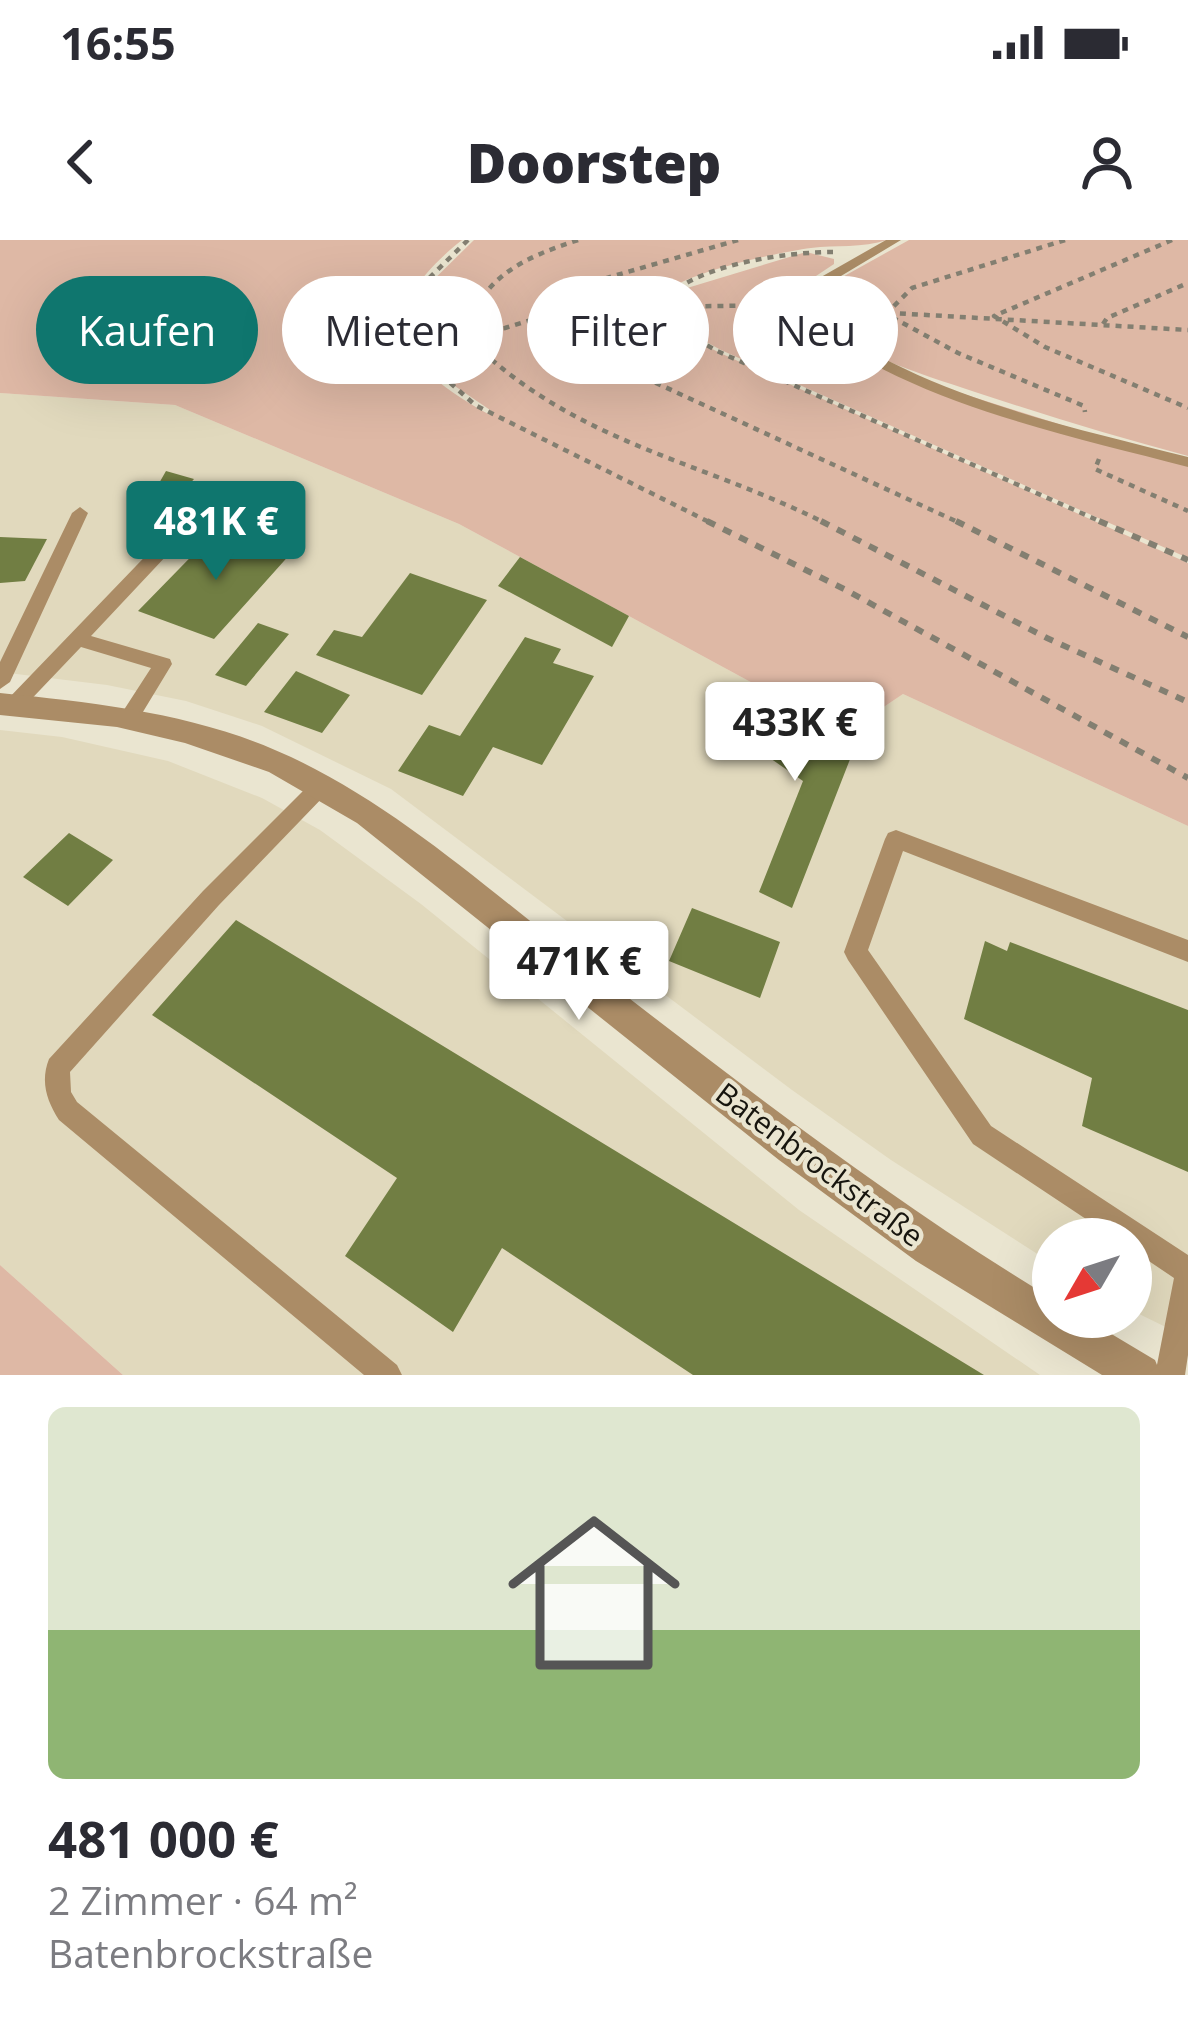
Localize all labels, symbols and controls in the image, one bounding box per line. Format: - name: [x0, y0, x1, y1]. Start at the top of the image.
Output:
- text: 16:55: [60, 12, 176, 73]
- text: Doorstep: [467, 125, 721, 199]
- icon: back: [48, 129, 114, 195]
- icon: person: [1074, 129, 1140, 195]
- chip: Kaufen: [36, 276, 258, 384]
- chip: Mieten: [282, 276, 503, 384]
- chip: Filter: [527, 276, 709, 384]
- chip: Neu: [733, 276, 898, 384]
- pin: 481K €: [118, 481, 314, 583]
- text: 481K €: [153, 493, 279, 546]
- pin: 433K €: [697, 682, 893, 784]
- text: 433K €: [732, 694, 858, 747]
- pin: 471K €: [481, 921, 677, 1023]
- text: 471K €: [516, 933, 642, 986]
- street label: Batenbrockstraße: [708, 1072, 932, 1256]
- north arrow: [1032, 1218, 1152, 1338]
- map controls: [1032, 1218, 1152, 1338]
- icon: home: [486, 1485, 702, 1701]
- text: 481 000 €: [48, 1803, 279, 1873]
- text: 2 Zimmer · 64 m²: [48, 1873, 358, 1926]
- text: Batenbrockstraße: [48, 1926, 373, 1979]

